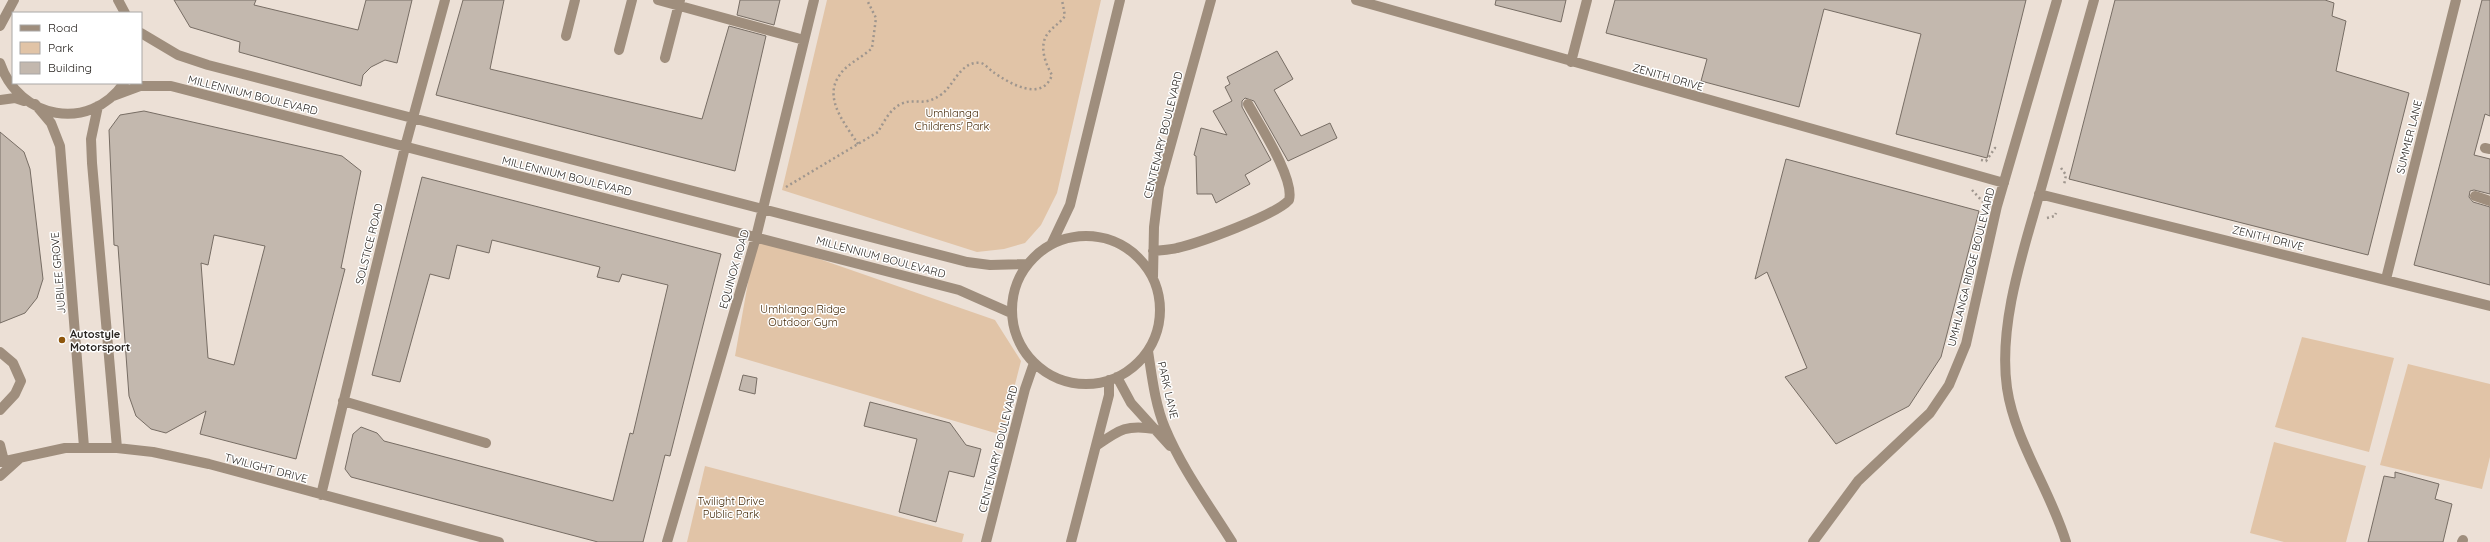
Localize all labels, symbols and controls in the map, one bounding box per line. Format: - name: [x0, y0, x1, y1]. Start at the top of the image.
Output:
- legend: [12, 12, 142, 84]
- text: Road: [48, 20, 78, 35]
- text: Park: [48, 40, 73, 55]
- text: Building: [48, 60, 92, 75]
- street label: ZENITH DRIVE: [1631, 60, 1705, 94]
- street label: CENTENARY BOULEVARD: [1140, 70, 1186, 200]
- street label: MILLENNIUM BOULEVARD: [187, 72, 319, 118]
- street label: SUMMER LANE: [2393, 98, 2425, 176]
- park label: Umhlanga Childrens' Park: [914, 106, 990, 133]
- street label: MILLENNIUM BOULEVARD: [501, 153, 633, 199]
- street label: UMHLANGA RIDGE BOULEVARD: [1944, 186, 1998, 348]
- street label: SOLSTICE ROAD: [352, 202, 386, 286]
- street label: ZENITH DRIVE: [2231, 222, 2305, 254]
- street label: EQUINOX ROAD: [716, 228, 752, 310]
- street label: JUBILEE GROVE: [47, 231, 69, 315]
- street label: MILLENNIUM BOULEVARD: [815, 233, 947, 281]
- park label: Umhlanga Ridge Outdoor Gym: [760, 302, 846, 329]
- place label: Autostyle Motorsport: [70, 327, 130, 354]
- marker: Autostyle Motorsport: [57, 335, 67, 345]
- street label: PARK LANE: [1155, 360, 1181, 420]
- street label: CENTENARY BOULEVARD: [975, 384, 1021, 514]
- street label: TWILIGHT DRIVE: [223, 450, 309, 486]
- park label: Twilight Drive Public Park: [697, 494, 765, 521]

